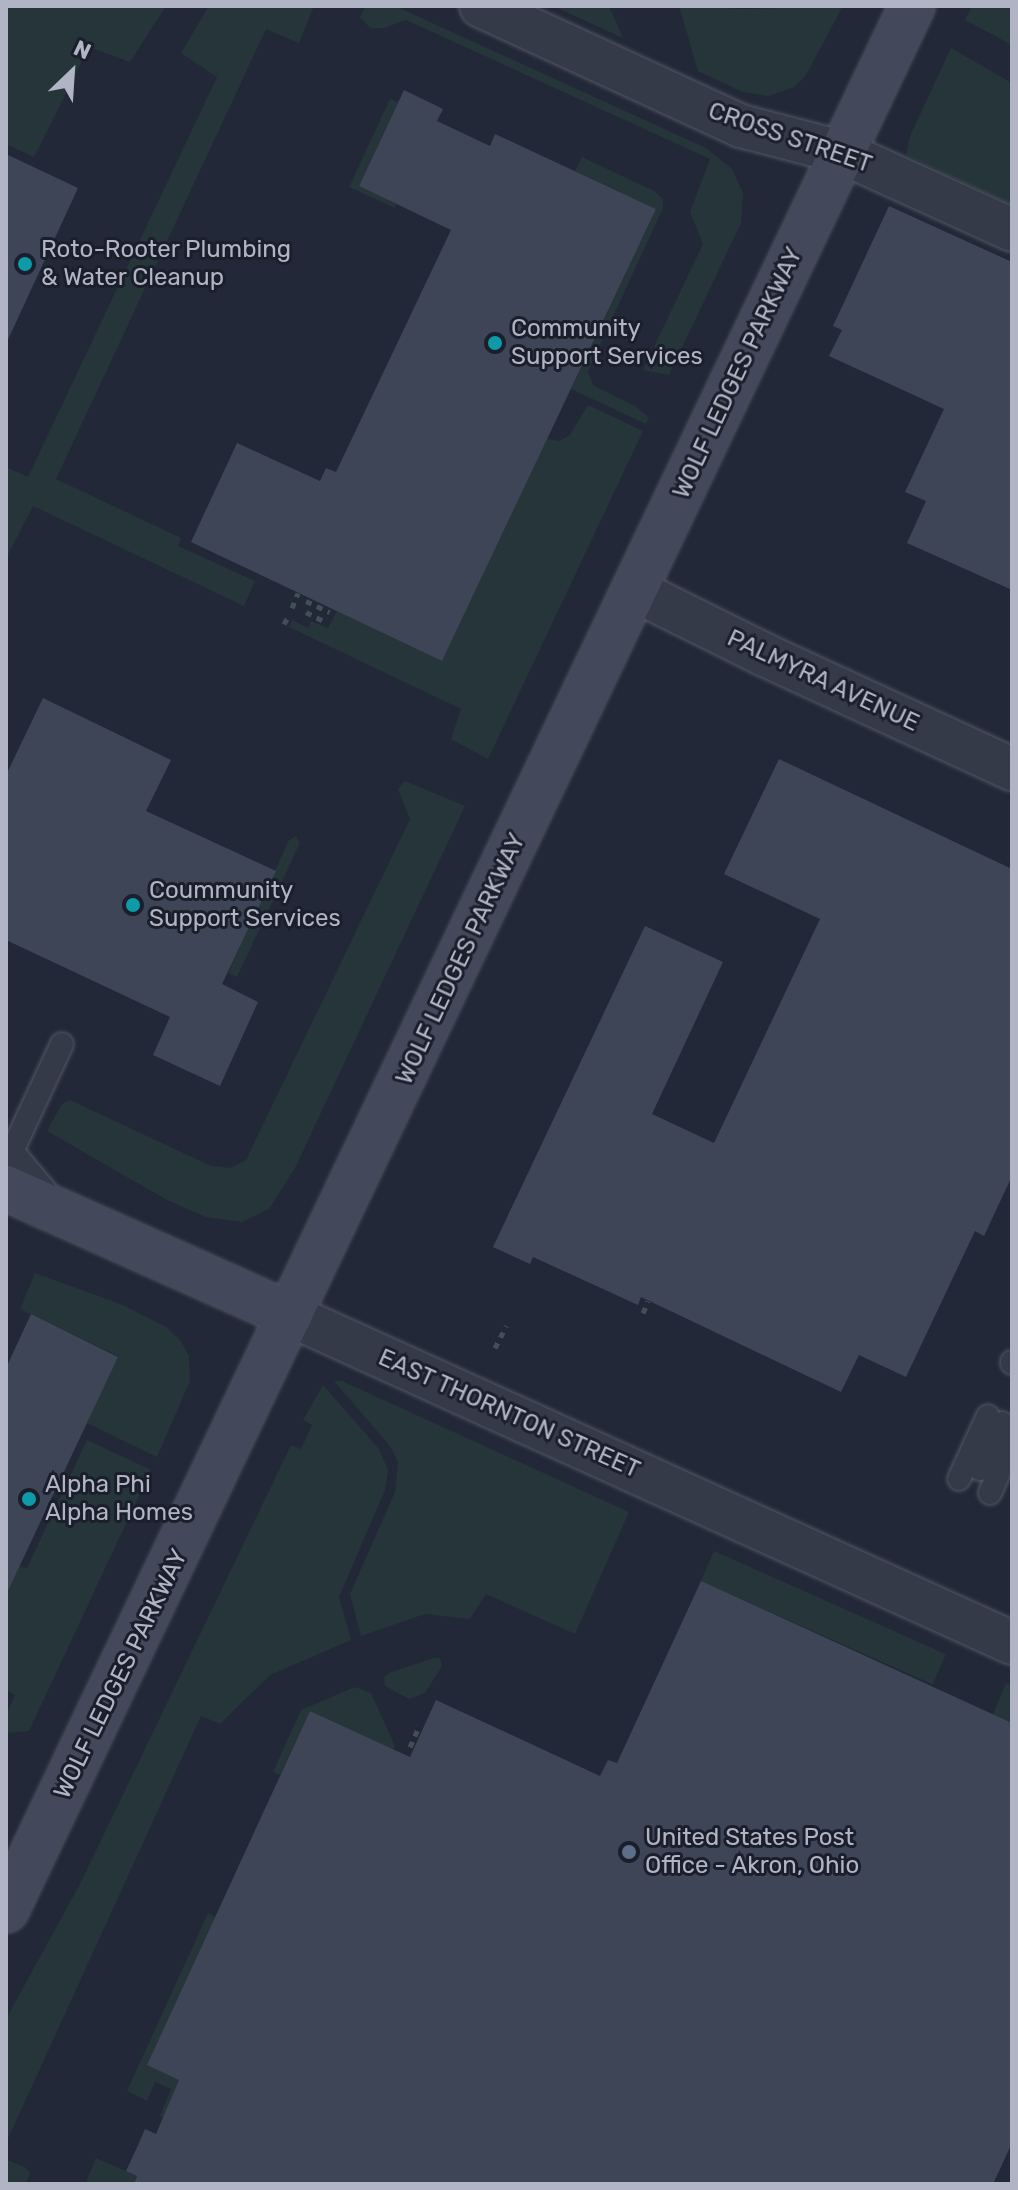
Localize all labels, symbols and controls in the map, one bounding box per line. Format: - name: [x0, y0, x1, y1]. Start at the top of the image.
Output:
- north arrow: [32, 32, 112, 112]
- text: N: [69, 34, 95, 65]
- street label: CROSS STREET: [704, 97, 876, 179]
- place label: Roto-Rooter Plumbing & Water Cleanup: [41, 236, 292, 292]
- street label: WOLF LEDGES PARKWAY: [667, 243, 809, 503]
- marker: Roto-Rooter Plumbing & Water Cleanup: [16, 255, 34, 273]
- place label: Community Support Services: [511, 315, 703, 371]
- marker: Community Support Services: [486, 334, 504, 352]
- street label: PALMYRA AVENUE: [722, 624, 924, 738]
- street label: WOLF LEDGES PARKWAY: [390, 829, 532, 1089]
- place label: Coummunity Support Services: [149, 877, 341, 933]
- marker: Coummunity Support Services: [124, 896, 142, 914]
- street label: EAST THORNTON STREET: [373, 1343, 645, 1485]
- place label: Alpha Phi Alpha Homes: [45, 1471, 193, 1527]
- marker: Alpha Phi Alpha Homes: [20, 1490, 38, 1508]
- street label: WOLF LEDGES PARKWAY: [48, 1545, 194, 1803]
- place label: United States Post Office - Akron, Ohio: [645, 1824, 860, 1880]
- marker: United States Post Office - Akron, Ohio: [620, 1843, 638, 1861]

